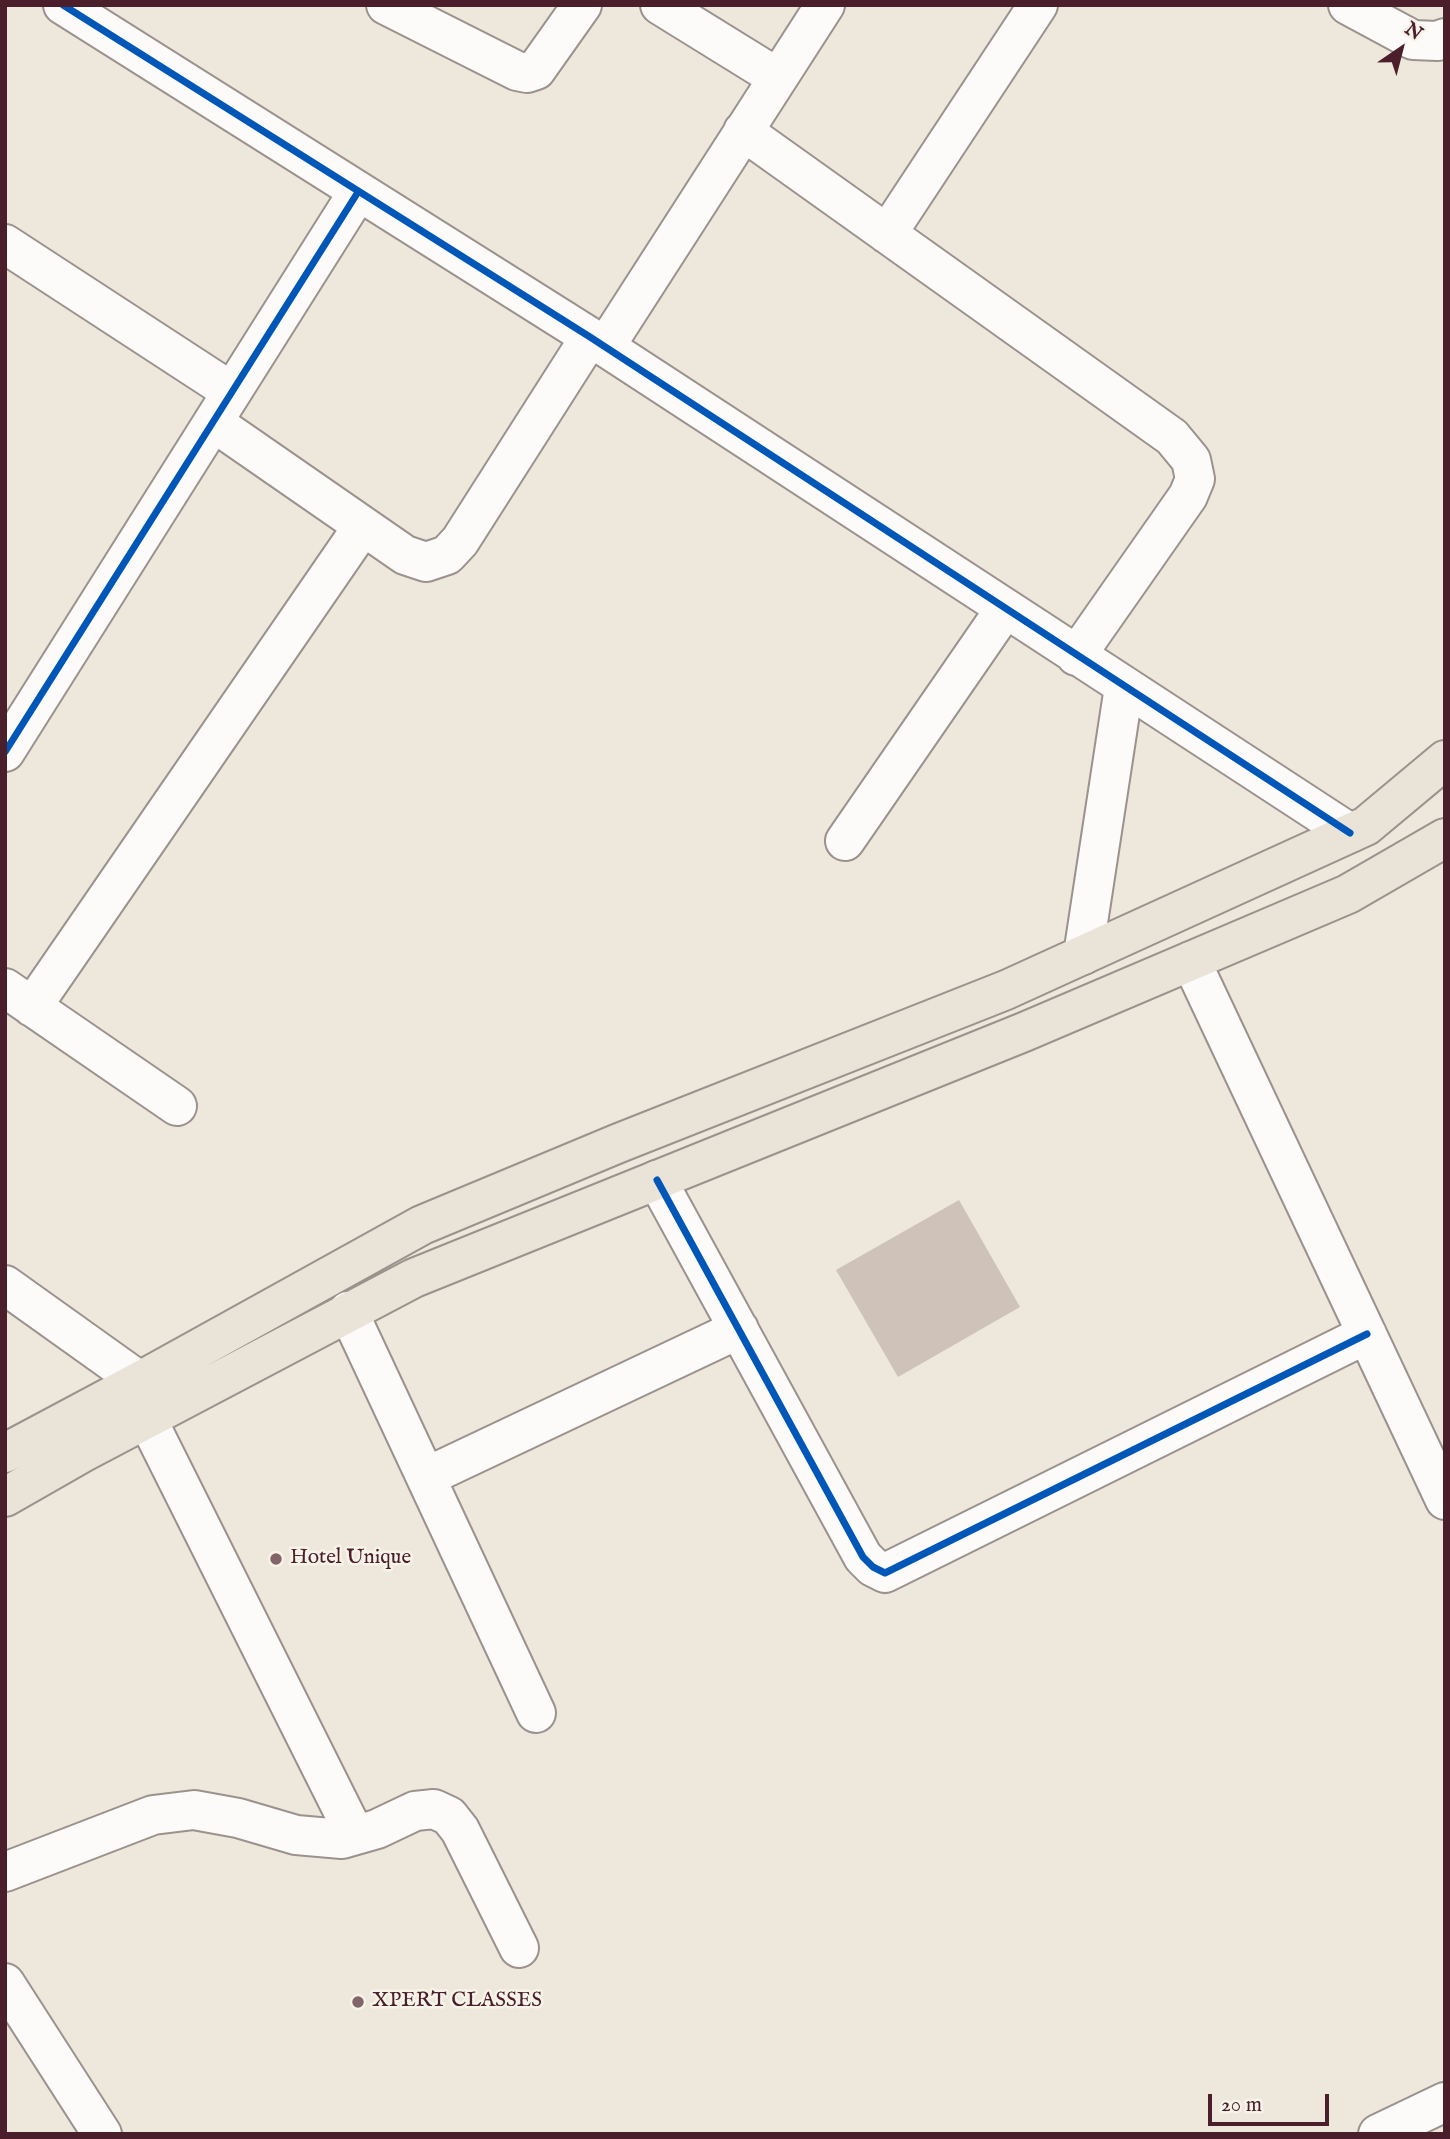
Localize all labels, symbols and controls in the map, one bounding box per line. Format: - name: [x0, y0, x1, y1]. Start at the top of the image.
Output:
- north arrow: [1366, 14, 1436, 84]
- text: N: [1399, 17, 1427, 46]
- place label: Hotel Unique: [290, 1546, 411, 1572]
- marker: Hotel Unique: [268, 1551, 284, 1567]
- place label: XPERT CLASSES: [372, 1989, 542, 2015]
- marker: XPERT CLASSES: [350, 1994, 366, 2010]
- scale bar: [1212, 2080, 1333, 2124]
- text: 20 m: [1221, 2092, 1262, 2119]

